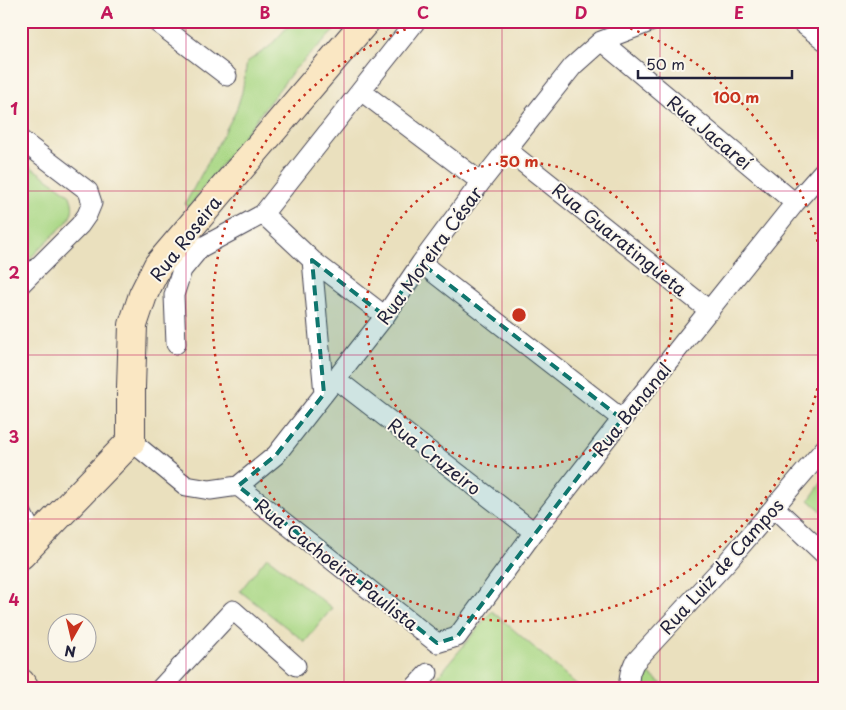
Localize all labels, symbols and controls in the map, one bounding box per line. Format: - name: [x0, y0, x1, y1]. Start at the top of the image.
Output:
- text: A: [101, 0, 114, 24]
- text: B: [260, 0, 271, 24]
- text: C: [417, 0, 429, 24]
- text: D: [575, 0, 587, 24]
- text: E: [734, 0, 744, 24]
- scale bar: [638, 48, 792, 80]
- text: 50 m: [646, 52, 685, 75]
- text: 100 m: [713, 85, 759, 108]
- street label: Rua Jacareí: [662, 88, 759, 176]
- text: 1: [10, 96, 18, 120]
- text: 50 m: [500, 149, 538, 172]
- street label: Rua Guaratingueta: [547, 176, 694, 302]
- street label: Rua Moreira César: [370, 180, 489, 330]
- street label: Rua Roseira: [143, 189, 228, 287]
- text: 2: [8, 260, 20, 284]
- centre of rings: [510, 306, 528, 324]
- street label: Rua Bananal: [585, 357, 677, 461]
- street label: Rua Cruzeiro: [383, 411, 487, 501]
- text: 3: [9, 424, 19, 448]
- street label: Rua Cachoeira Paulista: [250, 492, 425, 637]
- street label: Rua Luiz de Campos: [653, 492, 789, 640]
- text: 4: [9, 587, 20, 611]
- north arrow: [48, 612, 98, 662]
- text: N: [63, 640, 77, 663]

